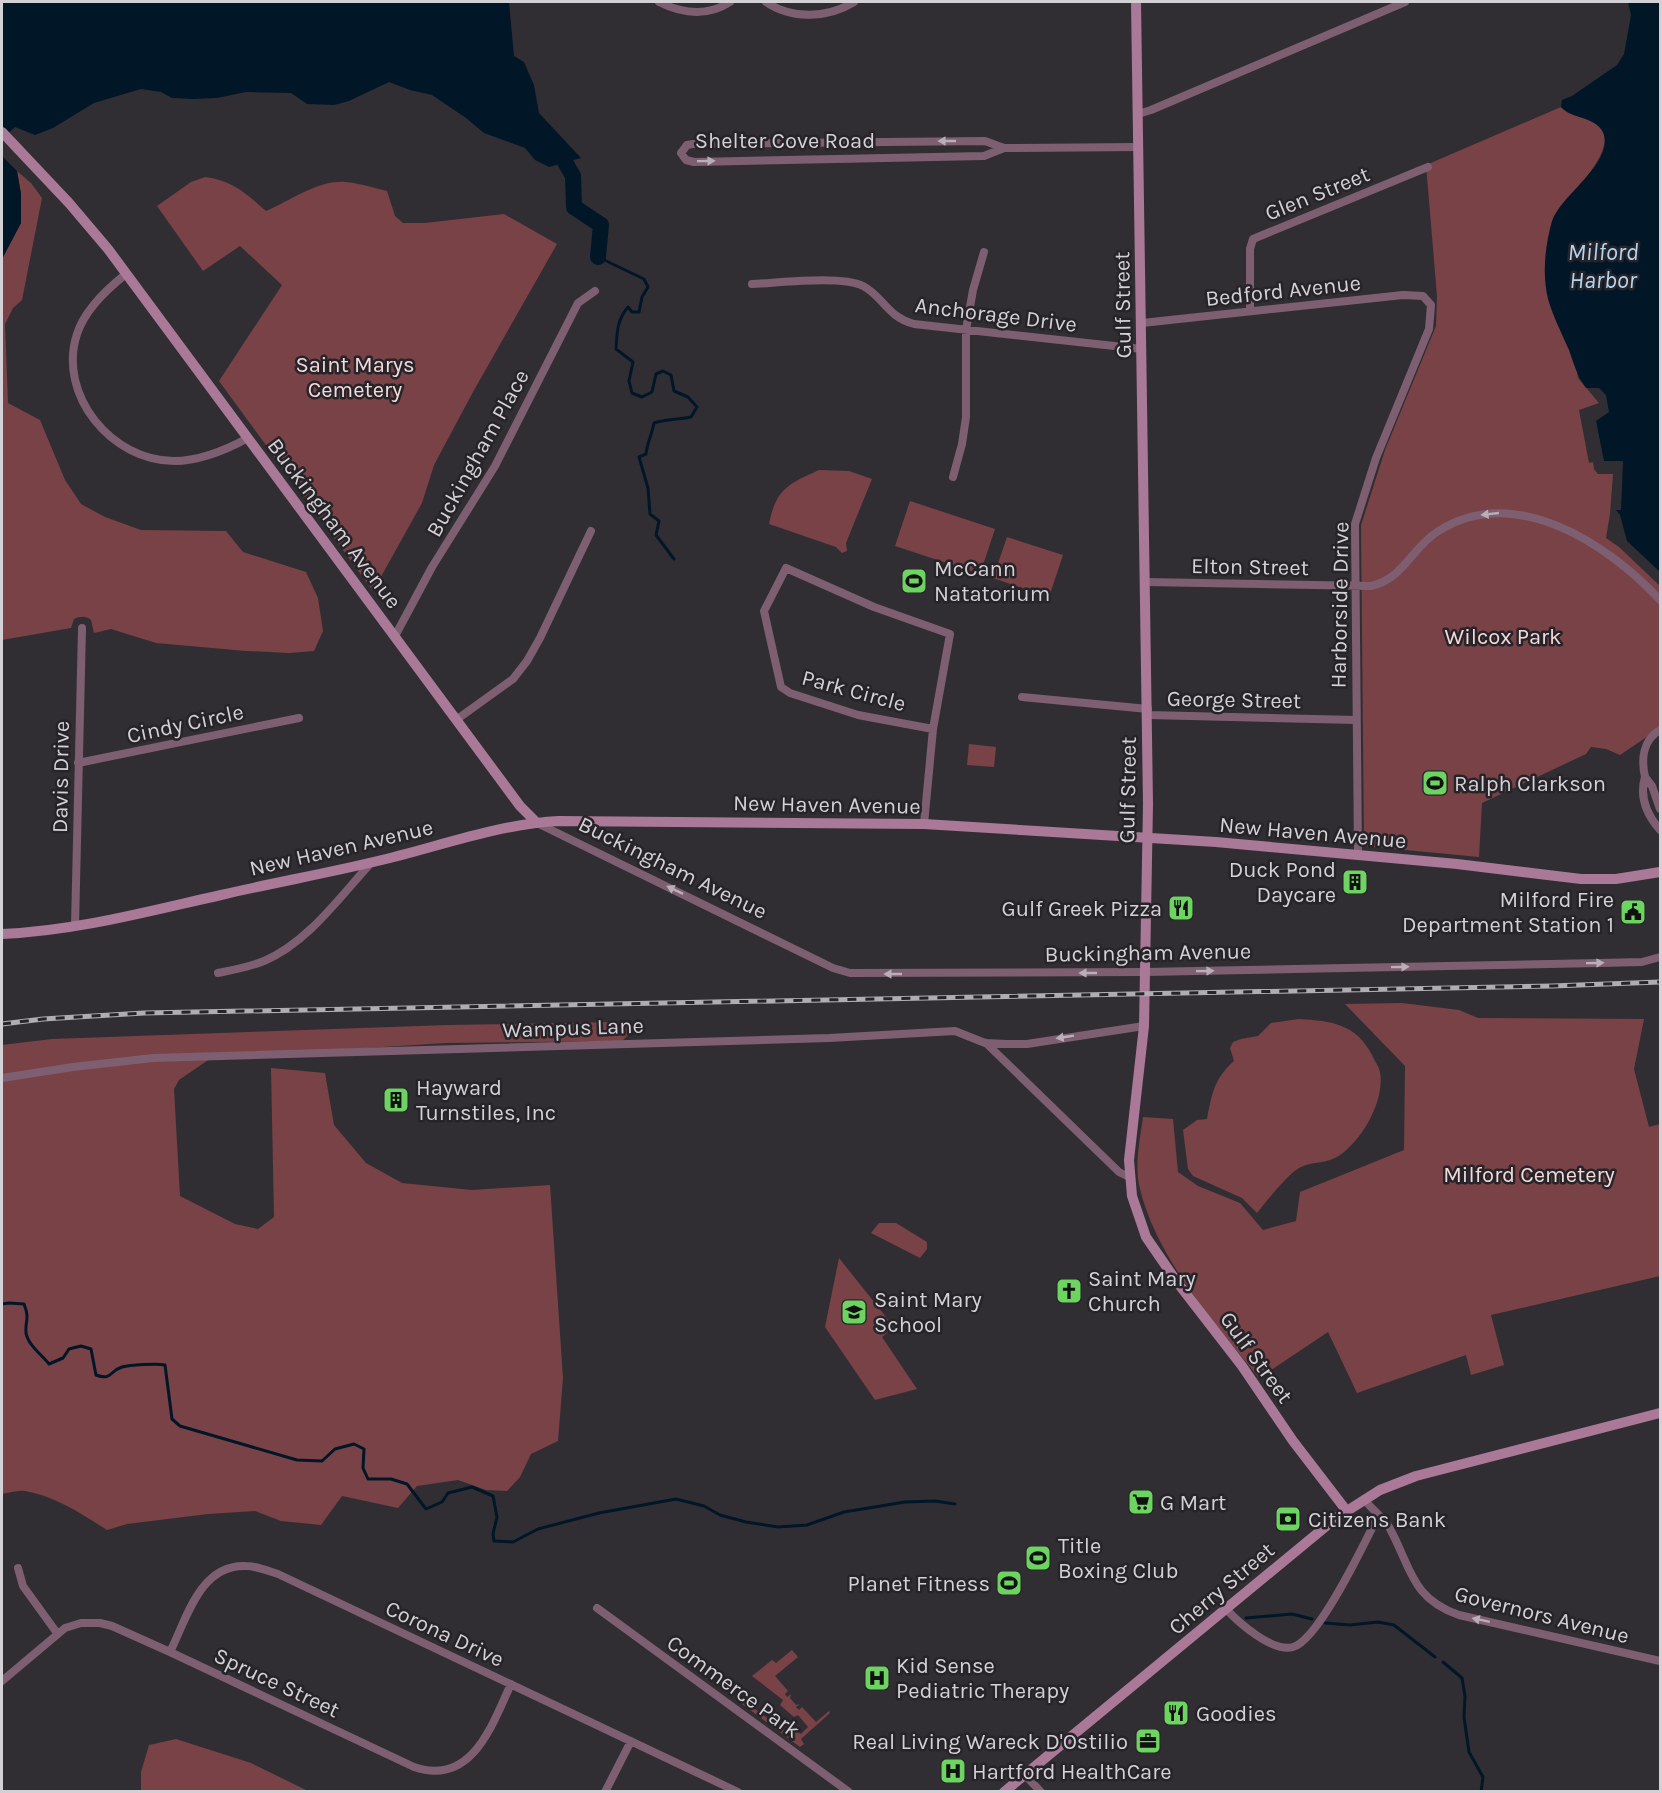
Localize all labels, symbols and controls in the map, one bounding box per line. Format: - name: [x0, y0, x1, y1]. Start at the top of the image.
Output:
- street label: Shelter Cove Road: [695, 128, 875, 154]
- one-way arrow: [937, 136, 956, 146]
- one-way arrow: [697, 157, 716, 166]
- street label: Glen Street: [1261, 161, 1373, 227]
- water label: Milford Harbor: [1567, 238, 1639, 294]
- street label: Gulf Street: [1109, 251, 1137, 359]
- street label: Bedford Avenue: [1204, 270, 1362, 312]
- street label: Anchorage Drive: [913, 292, 1078, 338]
- park label: Saint Marys Cemetery: [295, 352, 415, 403]
- street label: Buckingham Place: [421, 365, 535, 542]
- street label: Buckingham Avenue: [262, 433, 407, 614]
- one-way arrow: [1480, 509, 1499, 519]
- street label: Harborside Drive: [1326, 521, 1354, 689]
- street label: Elton Street: [1191, 553, 1309, 581]
- place label: McCann Natatorium: [934, 556, 1050, 607]
- sports icon: McCann Natatorium: [899, 566, 929, 596]
- park label: Wilcox Park: [1445, 624, 1561, 650]
- street label: Park Circle: [799, 665, 909, 717]
- street label: George Street: [1167, 686, 1301, 714]
- street label: Cindy Circle: [124, 699, 246, 749]
- street label: Davis Drive: [47, 721, 75, 833]
- street label: Gulf Street: [1114, 736, 1142, 844]
- sports icon: Ralph Clarkson: [1420, 768, 1450, 798]
- place label: Ralph Clarkson: [1454, 771, 1606, 797]
- street label: New Haven Avenue: [733, 790, 921, 820]
- street label: Buckingham Avenue: [574, 811, 771, 925]
- street label: New Haven Avenue: [1218, 812, 1407, 854]
- street label: New Haven Avenue: [247, 814, 436, 882]
- place label: Duck Pond Daycare: [1229, 857, 1336, 908]
- building icon: Duck Pond Daycare: [1340, 867, 1370, 897]
- one-way arrow: [666, 885, 683, 895]
- place label: Milford Fire Department Station 1: [1402, 887, 1614, 938]
- restaurant icon: Gulf Greek Pizza: [1166, 893, 1196, 923]
- place label: Gulf Greek Pizza: [1002, 896, 1162, 922]
- public building icon: Milford Fire Department Station 1: [1618, 897, 1648, 927]
- street label: Buckingham Avenue: [1045, 938, 1252, 968]
- one-way arrow: [1585, 959, 1604, 968]
- one-way arrow: [1390, 963, 1409, 972]
- one-way arrow: [1195, 966, 1214, 976]
- one-way arrow: [1078, 968, 1097, 978]
- one-way arrow: [883, 969, 902, 979]
- street label: Wampus Lane: [502, 1013, 644, 1043]
- one-way arrow: [1056, 1033, 1075, 1042]
- place label: Hayward Turnstiles, Inc: [416, 1075, 556, 1126]
- building icon: Hayward Turnstiles, Inc: [381, 1085, 411, 1115]
- park label: Milford Cemetery: [1443, 1162, 1615, 1188]
- place label: Saint Mary Church: [1088, 1266, 1196, 1317]
- church icon: Saint Mary Church: [1054, 1276, 1084, 1306]
- place label: Saint Mary School: [874, 1287, 982, 1338]
- school or university icon: Saint Mary School: [839, 1297, 869, 1327]
- street label: Gulf Street: [1214, 1307, 1298, 1408]
- supermarket icon: G Mart: [1126, 1487, 1156, 1517]
- place label: G Mart: [1160, 1490, 1226, 1516]
- bank icon: Citizens Bank: [1273, 1504, 1303, 1534]
- place label: Citizens Bank: [1308, 1507, 1446, 1533]
- place label: Title Boxing Club: [1058, 1533, 1178, 1584]
- street label: Cherry Street: [1164, 1537, 1280, 1640]
- sports icon: Title Boxing Club: [1023, 1543, 1053, 1573]
- sports icon: Planet Fitness: [994, 1568, 1024, 1598]
- place label: Planet Fitness: [847, 1571, 990, 1597]
- street label: Governors Avenue: [1452, 1581, 1632, 1649]
- street label: Corona Drive: [381, 1595, 508, 1673]
- one-way arrow: [1471, 1614, 1490, 1624]
- street label: Commerce Park: [662, 1630, 805, 1744]
- street label: Spruce Street: [210, 1642, 344, 1723]
- place label: Kid Sense Pediatric Therapy: [896, 1653, 1069, 1704]
- hospital icon: Kid Sense Pediatric Therapy: [862, 1663, 892, 1693]
- restaurant icon: Goodies: [1161, 1698, 1191, 1728]
- place label: Goodies: [1196, 1701, 1277, 1727]
- office icon: Real Living Wareck D'Ostilio: [1133, 1726, 1163, 1756]
- place label: Real Living Wareck D'Ostilio: [852, 1729, 1128, 1755]
- hospital icon: Hartford HealthCare: [938, 1756, 968, 1786]
- place label: Hartford HealthCare: [972, 1759, 1171, 1785]

